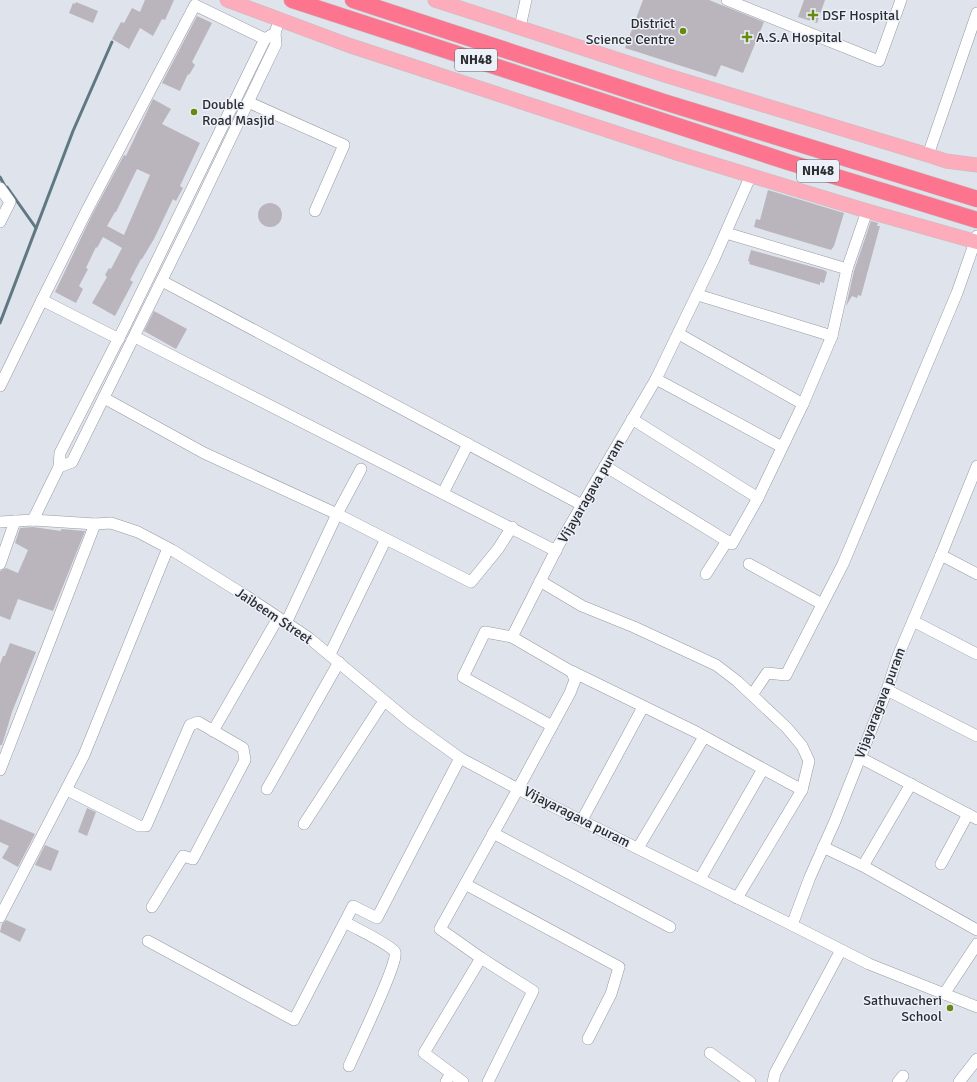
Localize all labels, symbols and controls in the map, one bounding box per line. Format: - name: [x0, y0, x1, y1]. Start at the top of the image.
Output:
- place label: DSF Hospital: [822, 7, 899, 24]
- marker: DSF Hospital: [807, 9, 819, 21]
- place label: District Science Centre: [586, 15, 675, 48]
- marker: District Science Centre: [678, 26, 688, 36]
- place label: A.S.A Hospital: [756, 29, 842, 46]
- marker: A.S.A Hospital: [741, 31, 753, 43]
- road number: NH48: [455, 49, 497, 71]
- place label: Double Road Masjid: [202, 96, 275, 129]
- marker: Double Road Masjid: [189, 107, 199, 117]
- road number: NH48: [797, 160, 839, 182]
- street label: Vijayaragava puram: [554, 436, 628, 546]
- street label: Jaibeem Street: [232, 584, 316, 648]
- street label: Vijayaragava puram: [851, 645, 909, 761]
- street label: Vijayaragava puram: [521, 783, 633, 851]
- place label: Sathuvacheri School: [863, 992, 942, 1025]
- marker: Sathuvacheri School: [945, 1003, 955, 1013]

